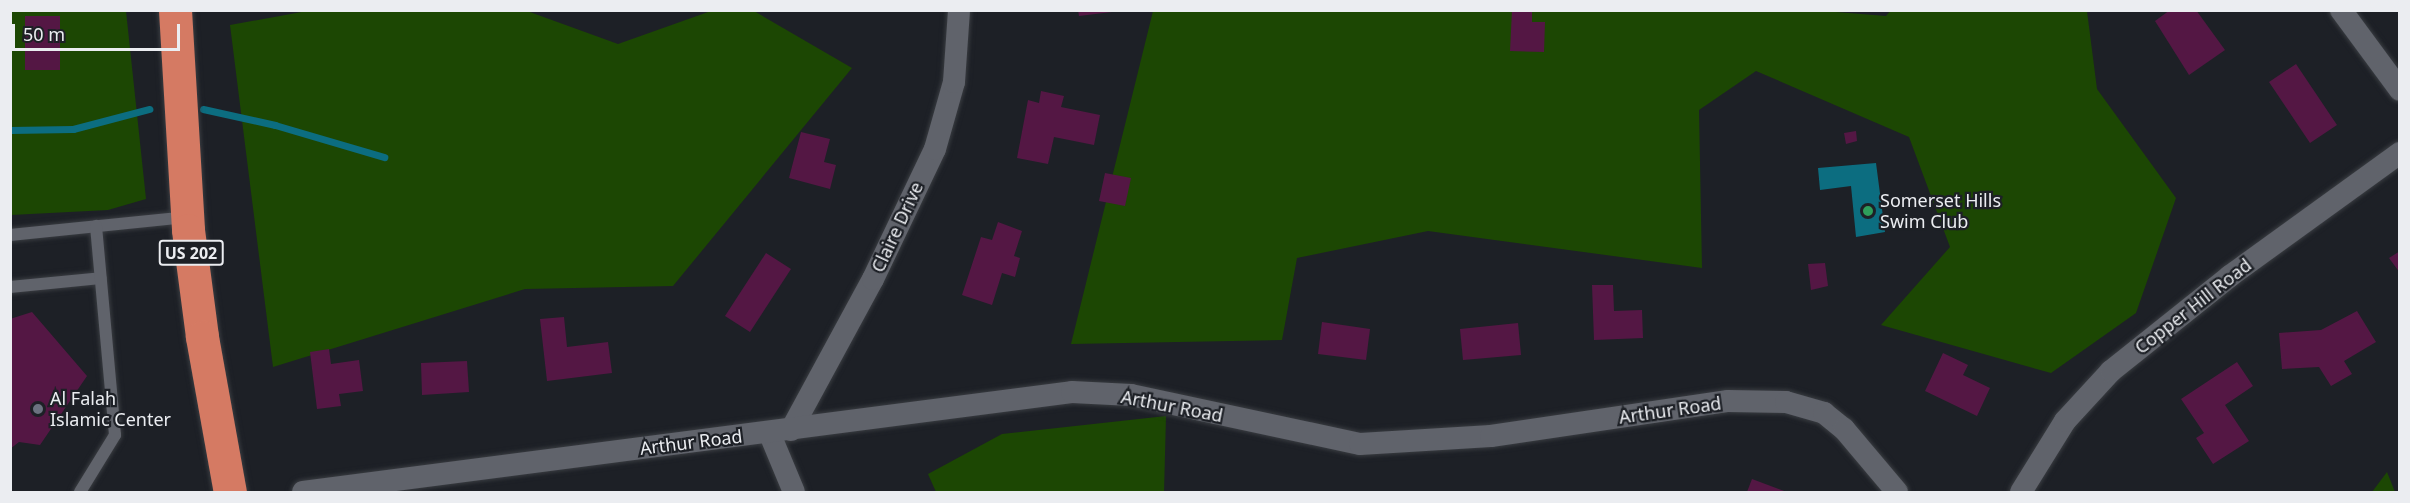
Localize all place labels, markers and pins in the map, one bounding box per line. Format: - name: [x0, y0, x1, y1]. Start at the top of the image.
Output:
- place label: Somerset Hills Swim Club: [1880, 190, 2001, 232]
- marker: Somerset Hills Swim Club: [1861, 204, 1875, 218]
- place label: Al Falah Islamic Center: [50, 388, 171, 430]
- marker: Al Falah Islamic Center: [31, 402, 45, 416]

